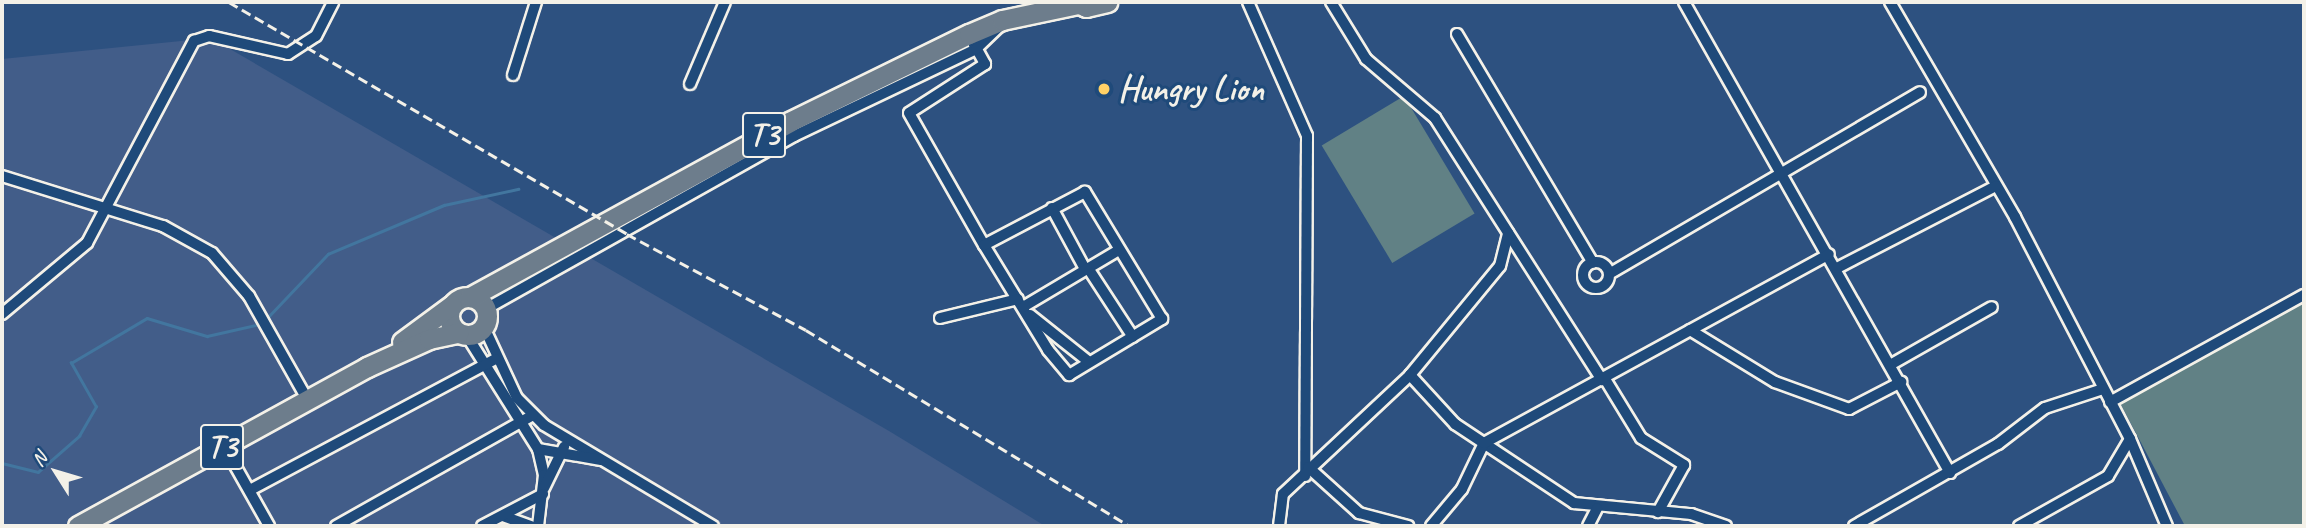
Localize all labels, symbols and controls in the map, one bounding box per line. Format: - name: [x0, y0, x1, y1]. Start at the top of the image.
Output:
- place label: Hungry Lion: [1118, 68, 1264, 110]
- marker: Hungry Lion: [1096, 81, 1112, 97]
- road number: T3: [741, 105, 787, 164]
- road number: T3: [199, 418, 245, 476]
- north arrow: [21, 437, 91, 507]
- text: N: [26, 447, 52, 471]

